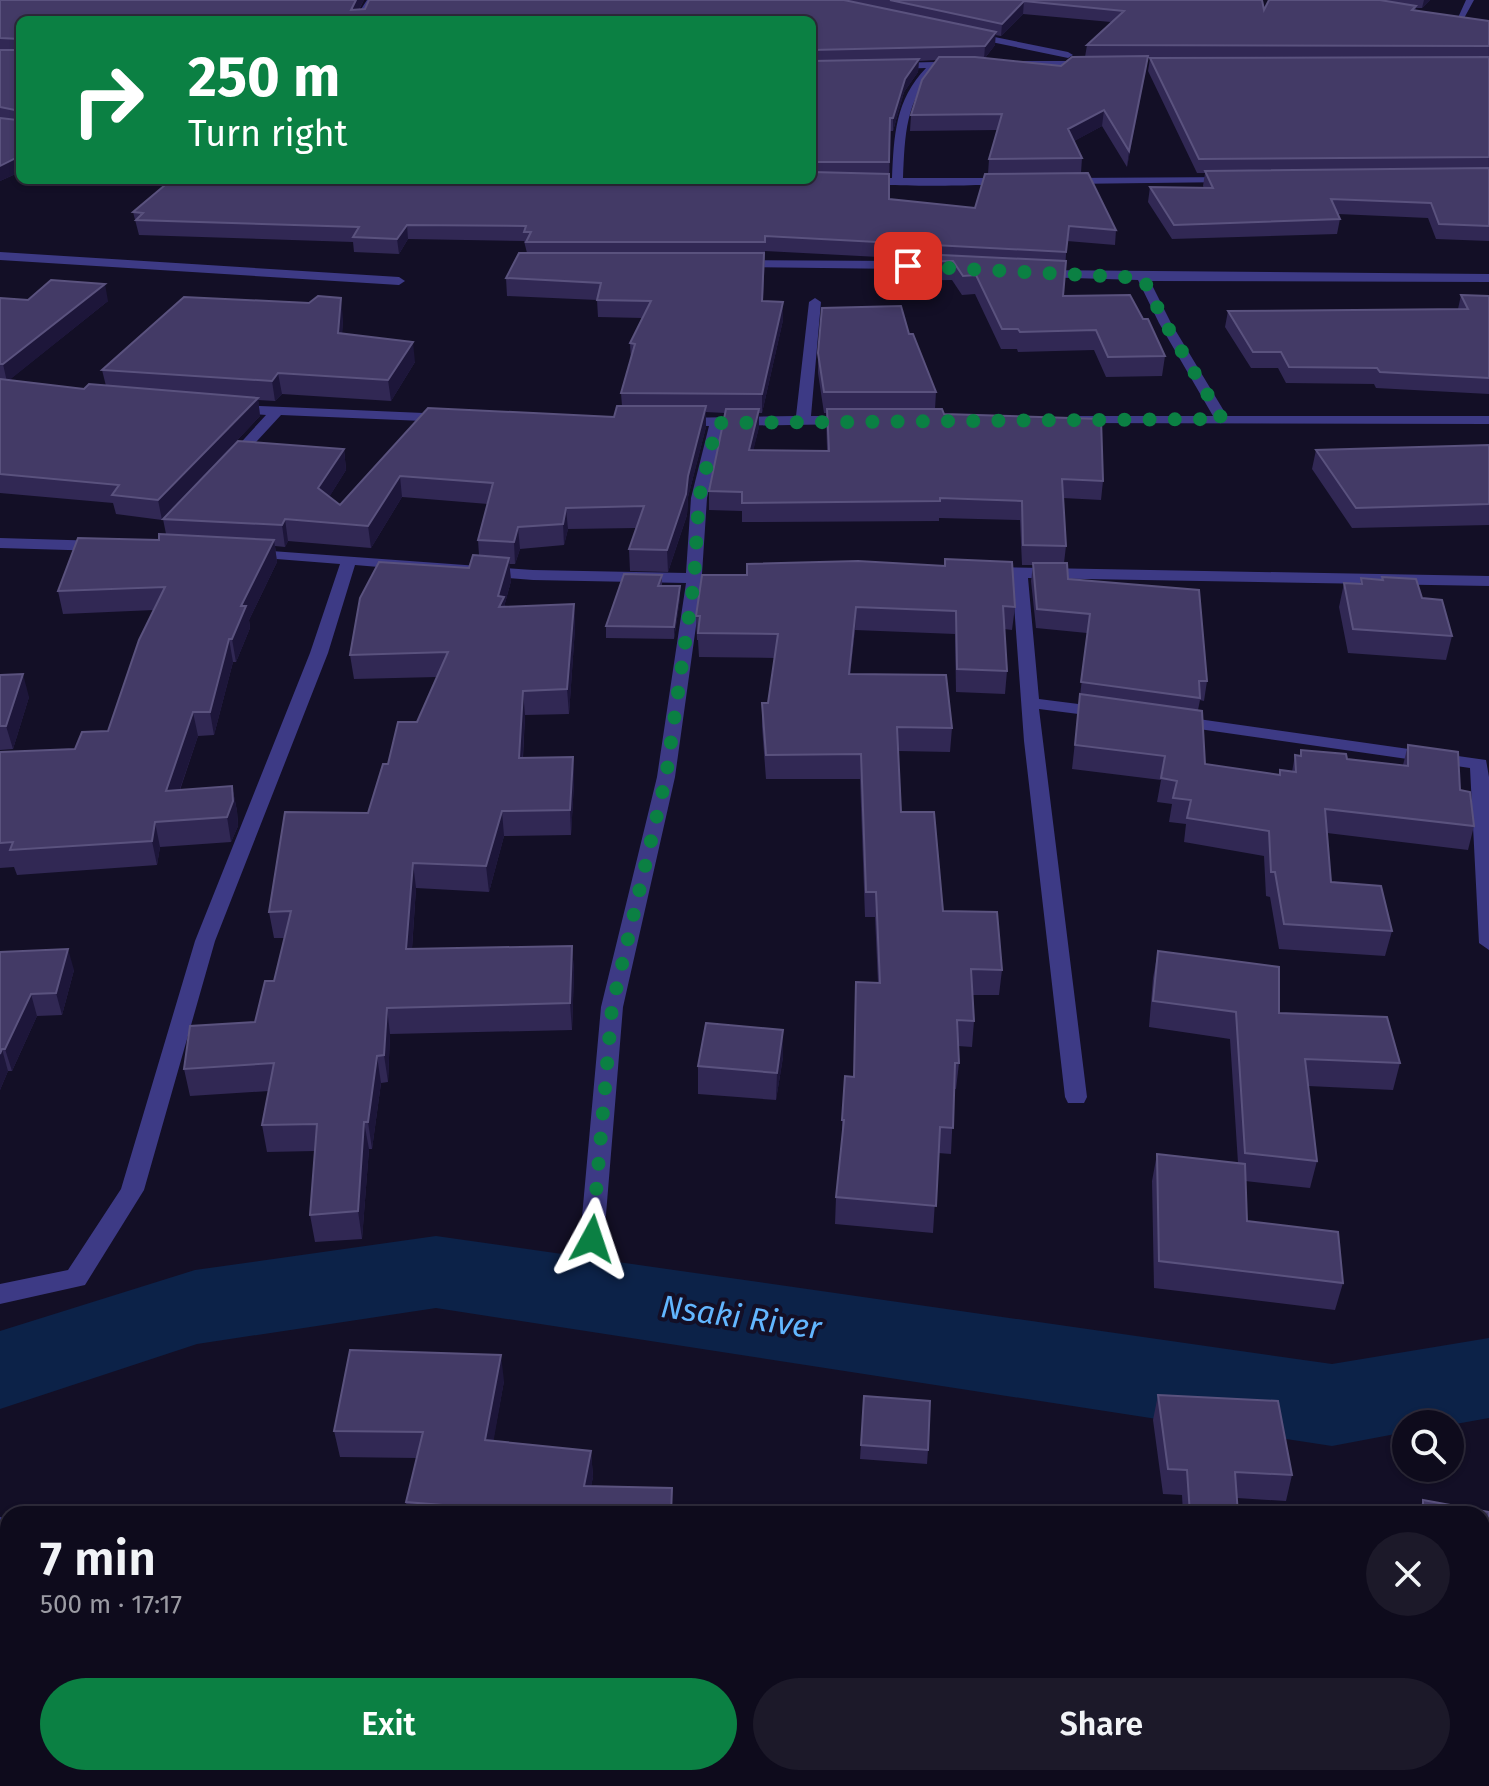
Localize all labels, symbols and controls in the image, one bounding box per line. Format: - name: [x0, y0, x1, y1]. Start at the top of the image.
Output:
- text: 250 m: [188, 44, 340, 111]
- icon: right: [56, 48, 160, 152]
- text: Turn right: [188, 112, 348, 156]
- pin: [874, 232, 942, 300]
- icon: arrive: [886, 244, 930, 288]
- position arrow: [550, 1197, 634, 1281]
- water label: Nsaki River: [658, 1287, 825, 1347]
- map controls: [1392, 1410, 1464, 1482]
- button: search: [1392, 1410, 1464, 1482]
- text: 7 min: [40, 1530, 156, 1588]
- button: close: [1366, 1532, 1450, 1616]
- text: 500 m · 17:17: [40, 1589, 182, 1620]
- button: Exit: [40, 1678, 737, 1770]
- button: Share: [753, 1678, 1450, 1770]

